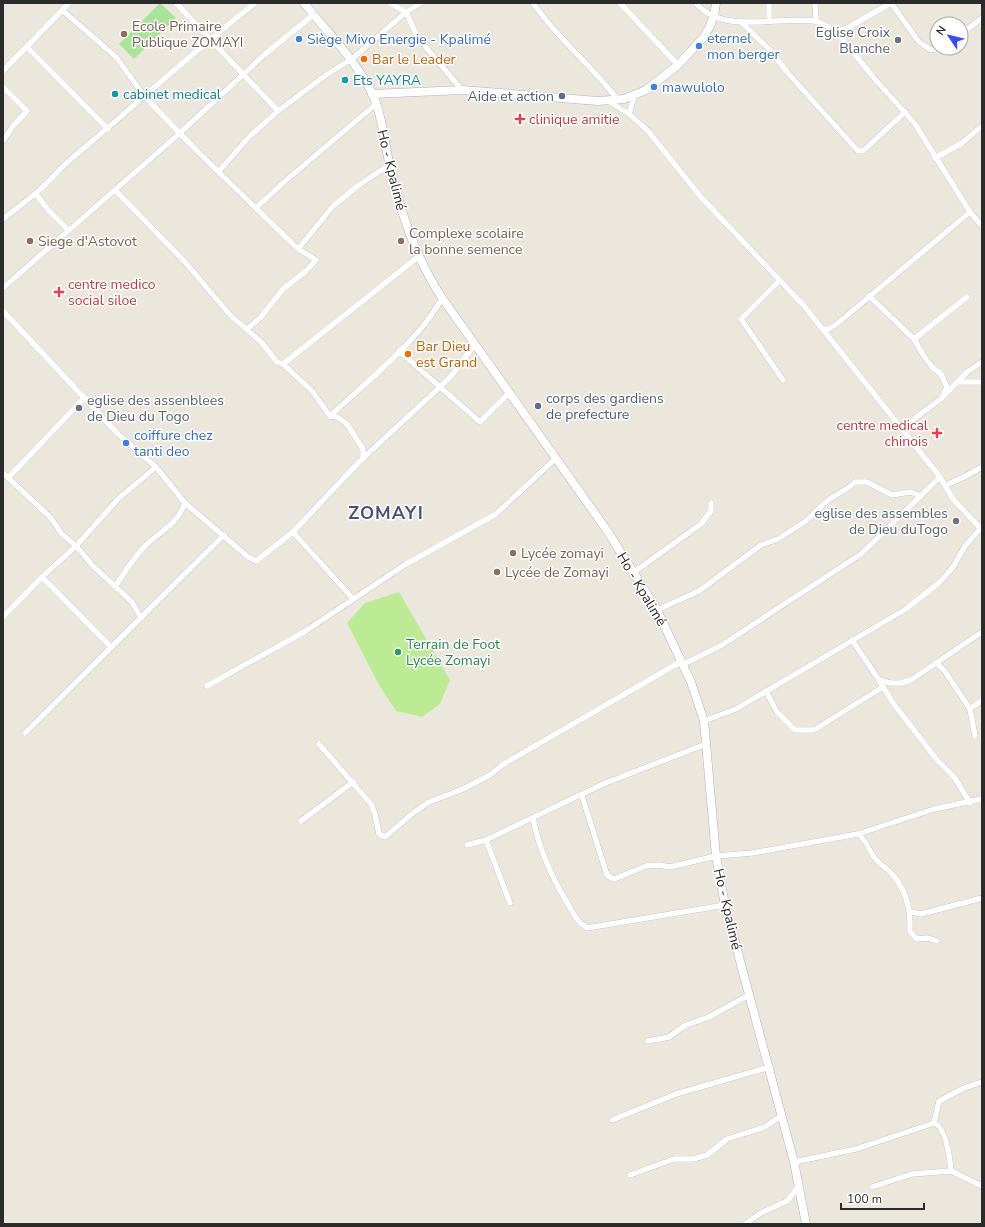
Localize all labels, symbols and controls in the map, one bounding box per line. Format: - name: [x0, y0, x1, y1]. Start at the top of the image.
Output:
- north arrow: [929, 16, 969, 56]
- place label: Ecole Primaire Publique ZOMAYI: [132, 17, 243, 52]
- place label: Eglise Croix Blanche: [816, 23, 891, 58]
- text: N: [933, 23, 950, 38]
- marker: Ecole Primaire Publique ZOMAYI: [119, 29, 129, 39]
- place label: eternel mon berger: [707, 29, 780, 64]
- place label: Siège Mivo Energie - Kpalimé: [307, 30, 491, 49]
- marker: Siège Mivo Energie - Kpalimé: [294, 34, 304, 44]
- marker: Eglise Croix Blanche: [893, 35, 903, 45]
- marker: eternel mon berger: [694, 41, 704, 51]
- place label: Bar le Leader: [372, 50, 456, 69]
- marker: Bar le Leader: [359, 54, 369, 64]
- place label: Ets YAYRA: [353, 71, 421, 90]
- marker: Ets YAYRA: [340, 75, 350, 85]
- place label: mawulolo: [662, 78, 725, 97]
- marker: mawulolo: [649, 82, 659, 92]
- place label: cabinet medical: [123, 85, 222, 104]
- place label: Aide et action: [468, 87, 554, 106]
- marker: cabinet medical: [110, 89, 120, 99]
- marker: Aide et action: [557, 91, 567, 101]
- place label: clinique amitie: [529, 110, 619, 129]
- marker: clinique amitie: [514, 113, 526, 125]
- street label: Ho - Kpalimé: [372, 128, 411, 213]
- place label: Complexe scolaire la bonne semence: [409, 224, 524, 259]
- place label: Siege d'Astovot: [38, 232, 137, 251]
- marker: Siege d'Astovot: [25, 236, 35, 246]
- marker: Complexe scolaire la bonne semence: [396, 236, 406, 246]
- place label: centre medico social siloe: [68, 275, 156, 310]
- marker: centre medico social siloe: [53, 286, 65, 298]
- place label: Bar Dieu est Grand: [416, 337, 477, 372]
- marker: Bar Dieu est Grand: [403, 349, 413, 359]
- place label: corps des gardiens de prefecture: [546, 389, 664, 424]
- place label: eglise des assenblees de Dieu du Togo: [87, 391, 224, 426]
- marker: corps des gardiens de prefecture: [533, 401, 543, 411]
- marker: eglise des assenblees de Dieu du Togo: [74, 403, 84, 413]
- place label: centre medical chinois: [837, 416, 929, 451]
- place label: coiffure chez tanti deo: [134, 426, 213, 461]
- marker: centre medical chinois: [931, 427, 943, 439]
- marker: coiffure chez tanti deo: [121, 438, 131, 448]
- district label: ZOMAYI: [348, 501, 424, 525]
- place label: eglise des assembles de Dieu duTogo: [814, 504, 948, 539]
- marker: eglise des assembles de Dieu duTogo: [951, 516, 961, 526]
- place label: Lycée zomayi: [521, 544, 604, 563]
- marker: Lycée zomayi: [508, 548, 518, 558]
- street label: Ho - Kpalimé: [612, 549, 671, 630]
- place label: Lycée de Zomayi: [505, 563, 609, 582]
- marker: Lycée de Zomayi: [492, 567, 502, 577]
- place label: Terrain de Foot Lycée Zomayi: [406, 635, 500, 670]
- marker: Terrain de Foot Lycée Zomayi: [393, 647, 403, 657]
- street label: Ho - Kpalimé: [709, 867, 746, 952]
- scale bar: [841, 1185, 924, 1211]
- text: 100 m: [847, 1191, 882, 1207]

